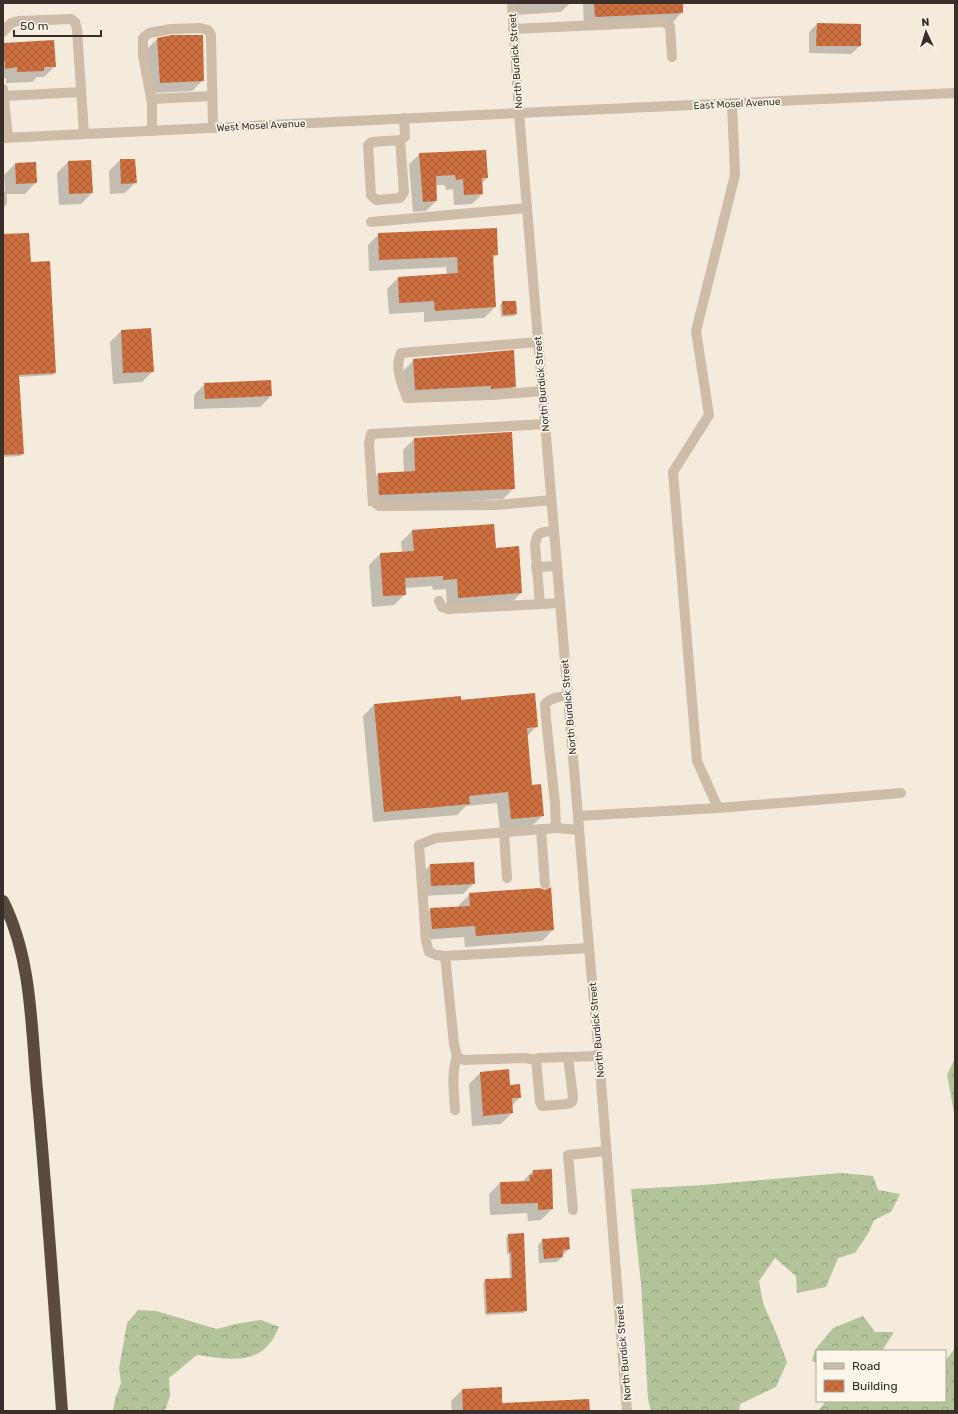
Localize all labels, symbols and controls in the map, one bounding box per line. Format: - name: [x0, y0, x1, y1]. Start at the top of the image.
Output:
- scale bar: [14, 12, 101, 38]
- north arrow: [906, 12, 946, 52]
- street label: North Burdick Street: [507, 13, 525, 109]
- text: N: [921, 16, 930, 29]
- text: 50 m: [20, 19, 48, 33]
- street label: East Mosel Avenue: [693, 96, 781, 112]
- street label: West Mosel Avenue: [216, 118, 306, 134]
- street label: North Burdick Street: [532, 336, 552, 432]
- street label: North Burdick Street: [559, 659, 579, 755]
- street label: North Burdick Street: [587, 982, 607, 1078]
- street label: North Burdick Street: [614, 1305, 634, 1401]
- legend: [816, 1350, 946, 1402]
- text: Road: [852, 1359, 880, 1373]
- text: Building: [852, 1379, 898, 1393]

